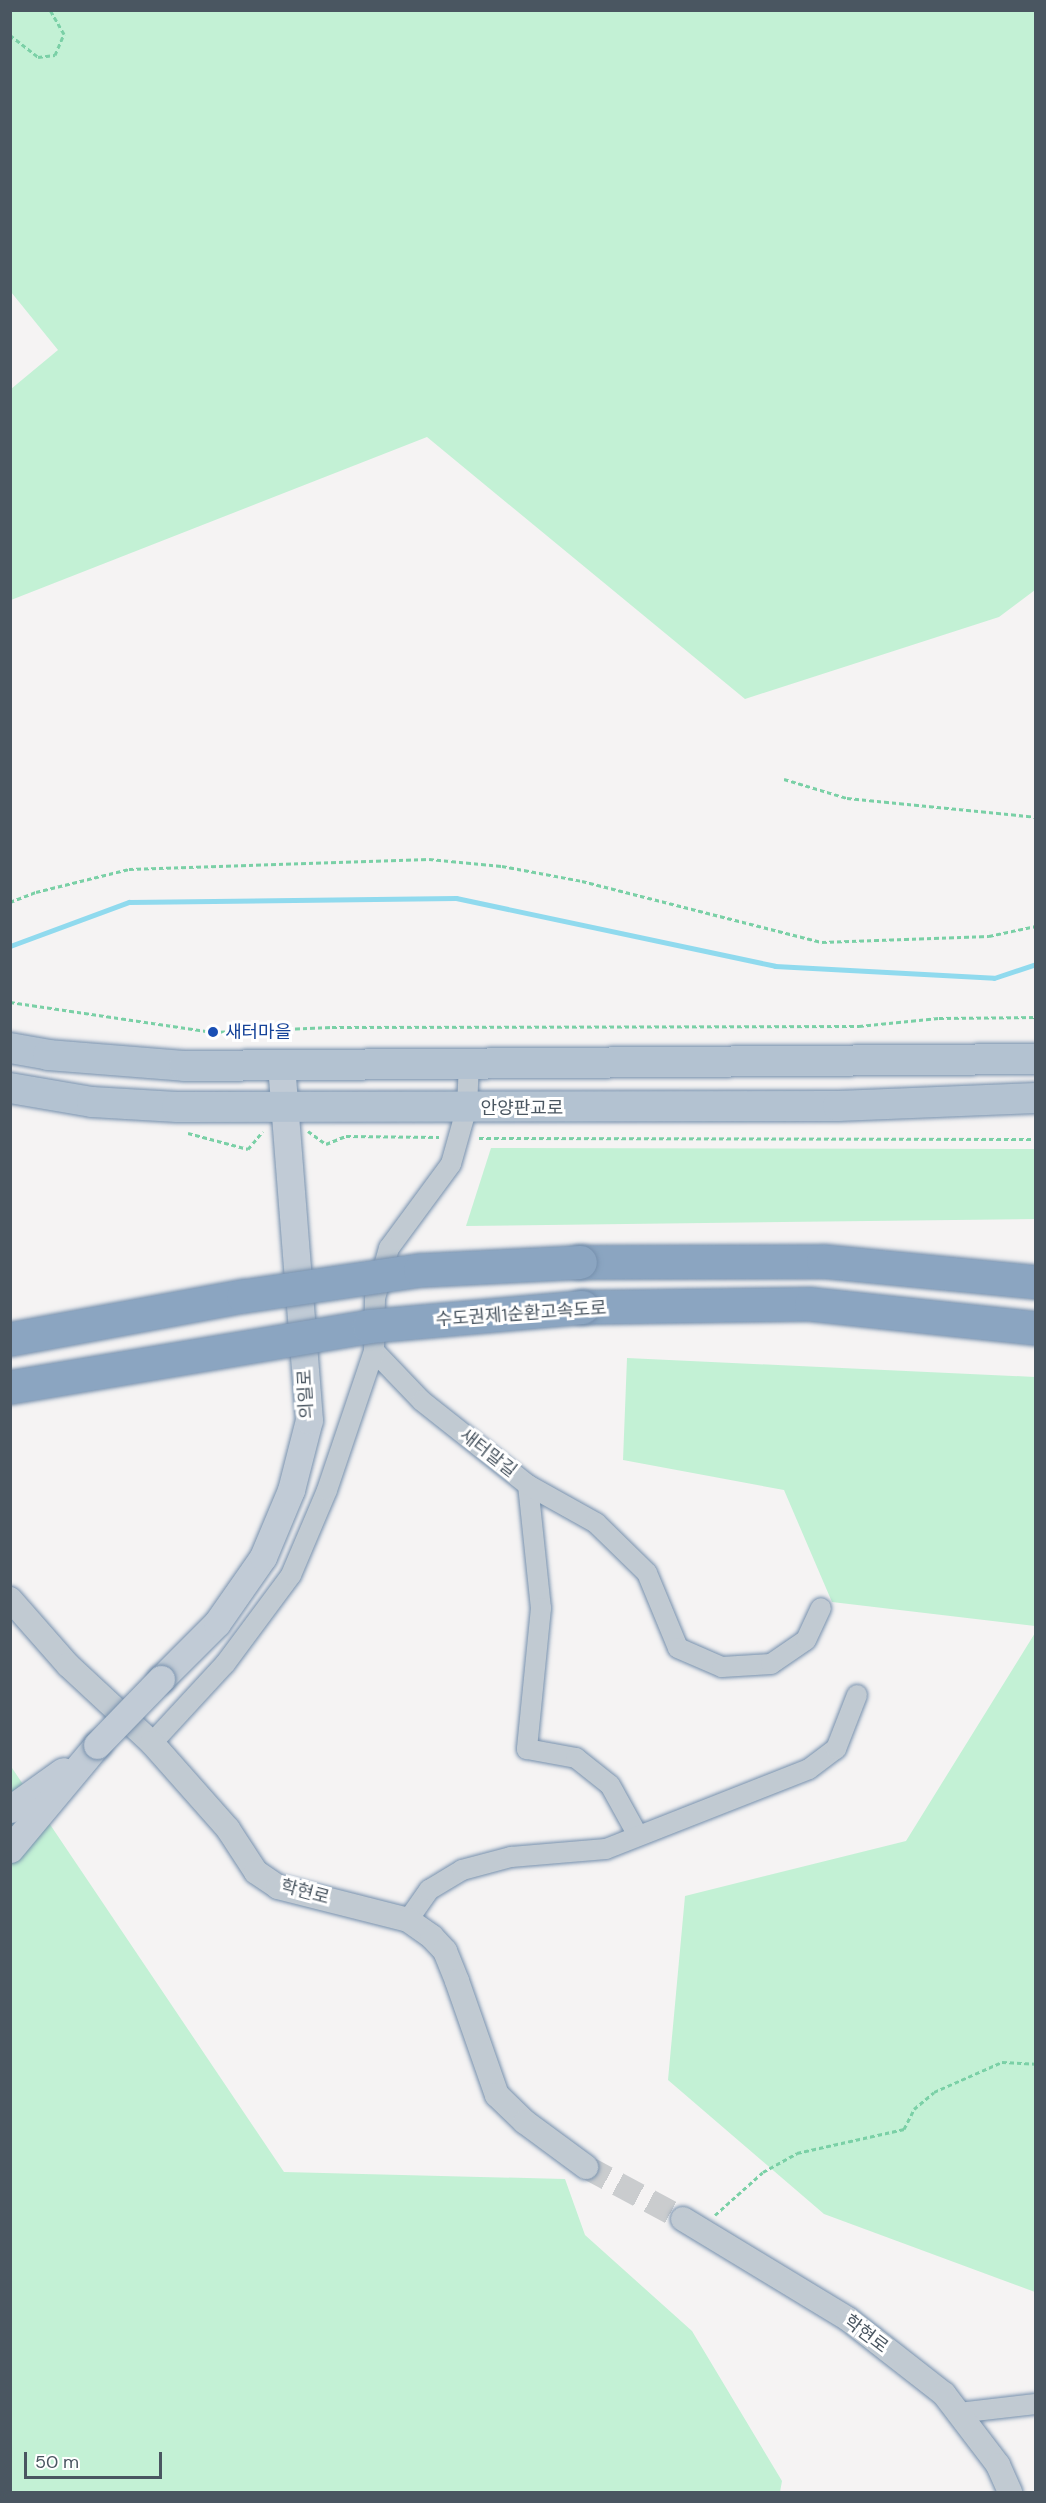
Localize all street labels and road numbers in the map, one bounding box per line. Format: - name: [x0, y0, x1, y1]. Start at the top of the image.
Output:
- street label: 안양판교로: [481, 1097, 563, 1119]
- street label: 수도권제1순환고속도로: [435, 1297, 607, 1331]
- street label: 의일로: [294, 1369, 318, 1419]
- street label: 새터말길: [455, 1424, 521, 1482]
- street label: 학현로: [278, 1875, 332, 1909]
- street label: 학현로: [840, 2310, 892, 2358]

